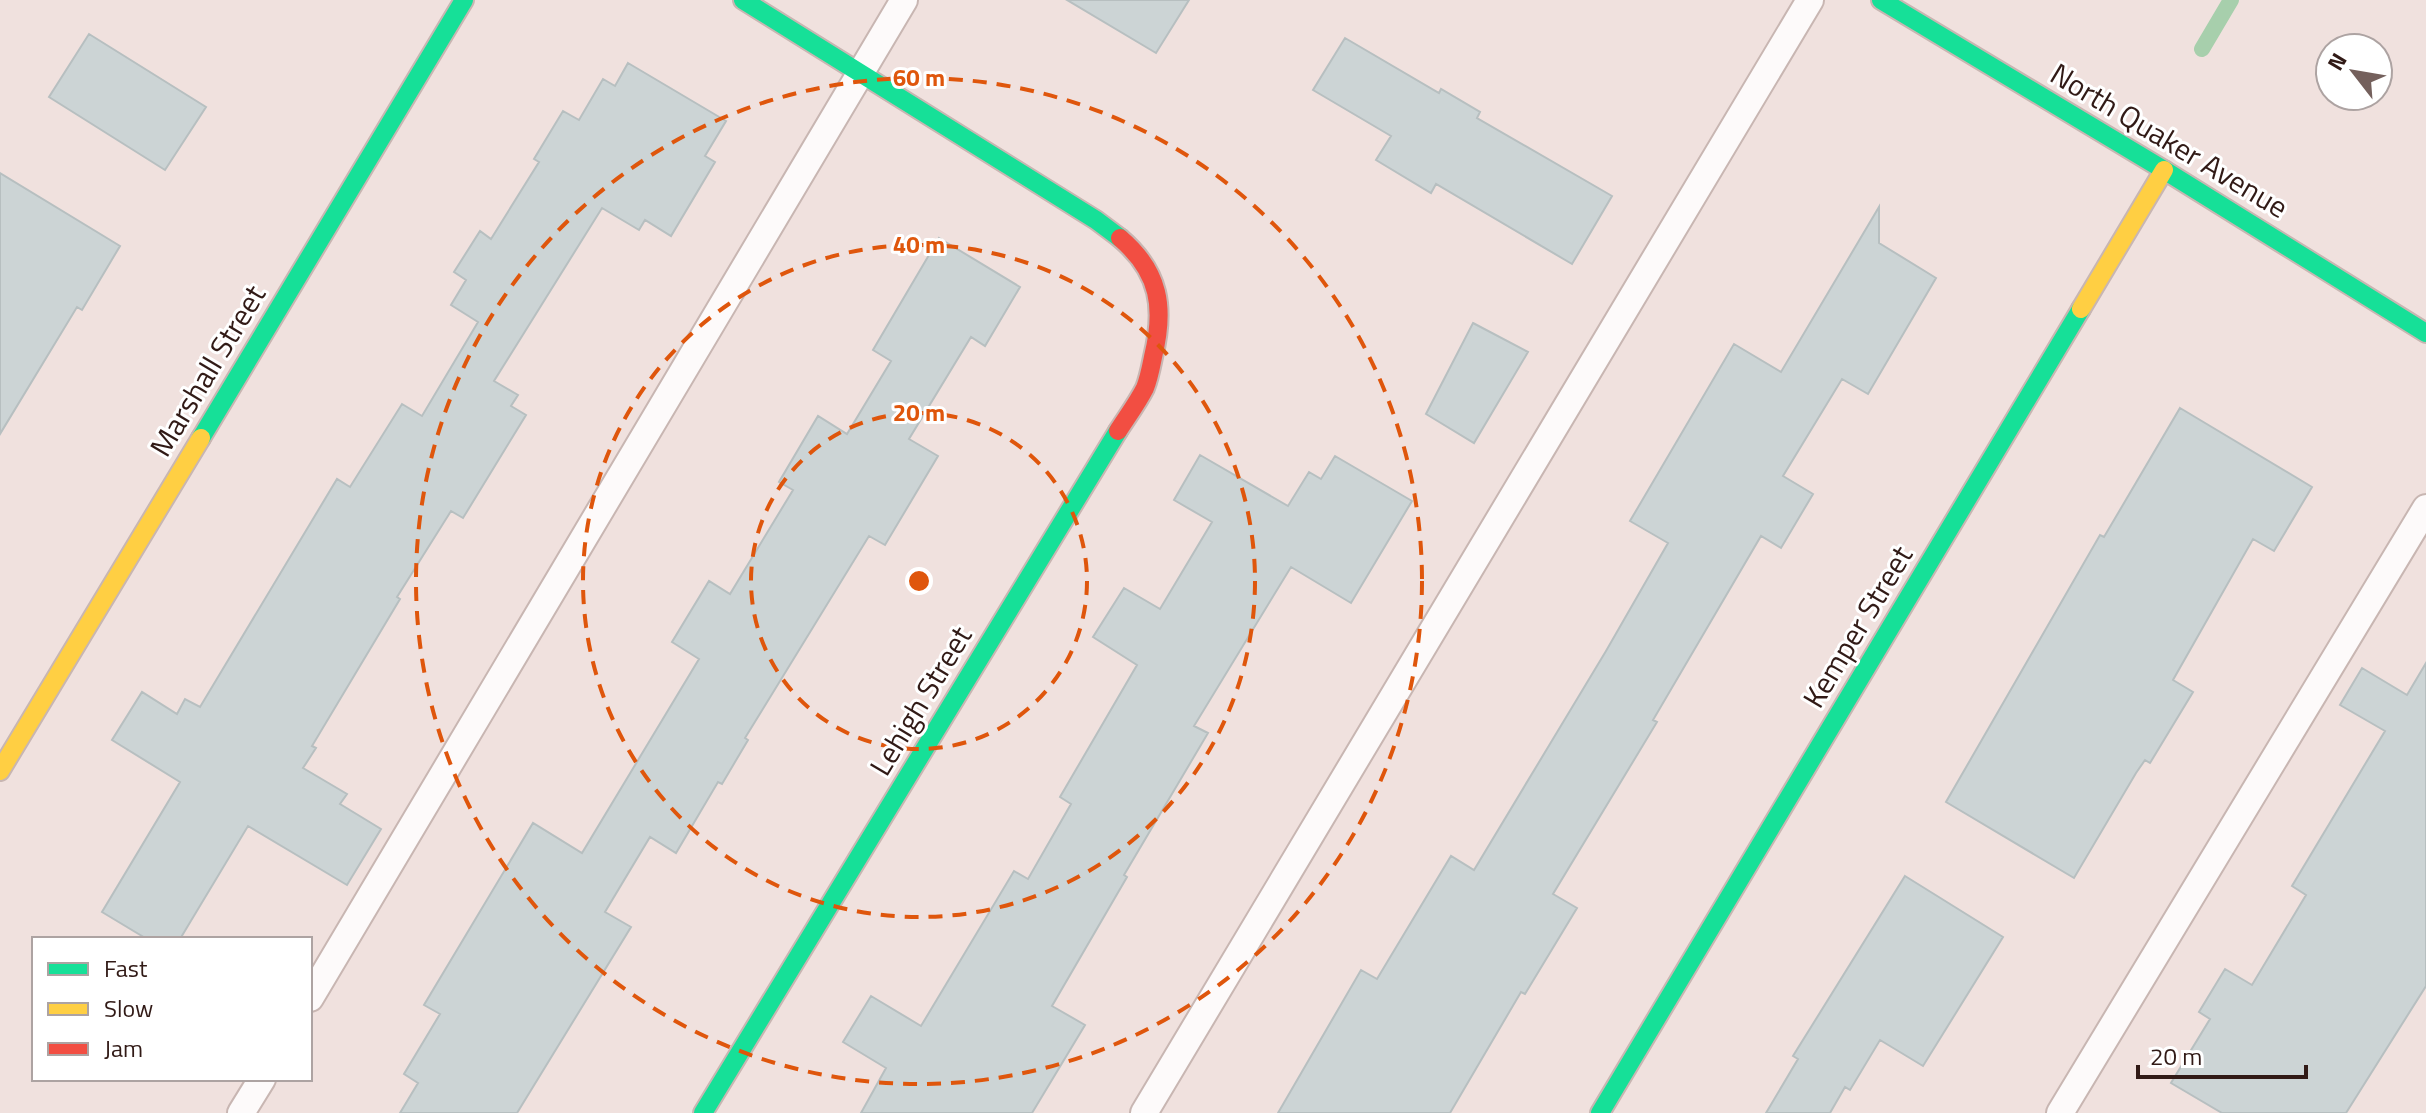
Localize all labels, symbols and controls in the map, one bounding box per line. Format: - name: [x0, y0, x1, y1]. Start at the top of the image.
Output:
- north arrow: [2314, 32, 2394, 112]
- text: N: [2318, 46, 2355, 77]
- street label: North Quaker Avenue: [2042, 51, 2297, 229]
- text: 60 m: [893, 59, 945, 95]
- text: 40 m: [893, 226, 945, 262]
- street label: Marshall Street: [138, 275, 277, 465]
- text: 20 m: [893, 394, 945, 430]
- street label: Kemper Street: [1791, 536, 1924, 716]
- centre of rings: [905, 567, 933, 595]
- street label: Lehigh Street: [857, 616, 983, 784]
- legend: [32, 937, 312, 1081]
- text: Fast: [104, 950, 148, 986]
- text: Slow: [104, 990, 153, 1026]
- scale bar: [2138, 1029, 2306, 1079]
- text: Jam: [104, 1030, 143, 1066]
- text: 20 m: [2150, 1038, 2202, 1074]

